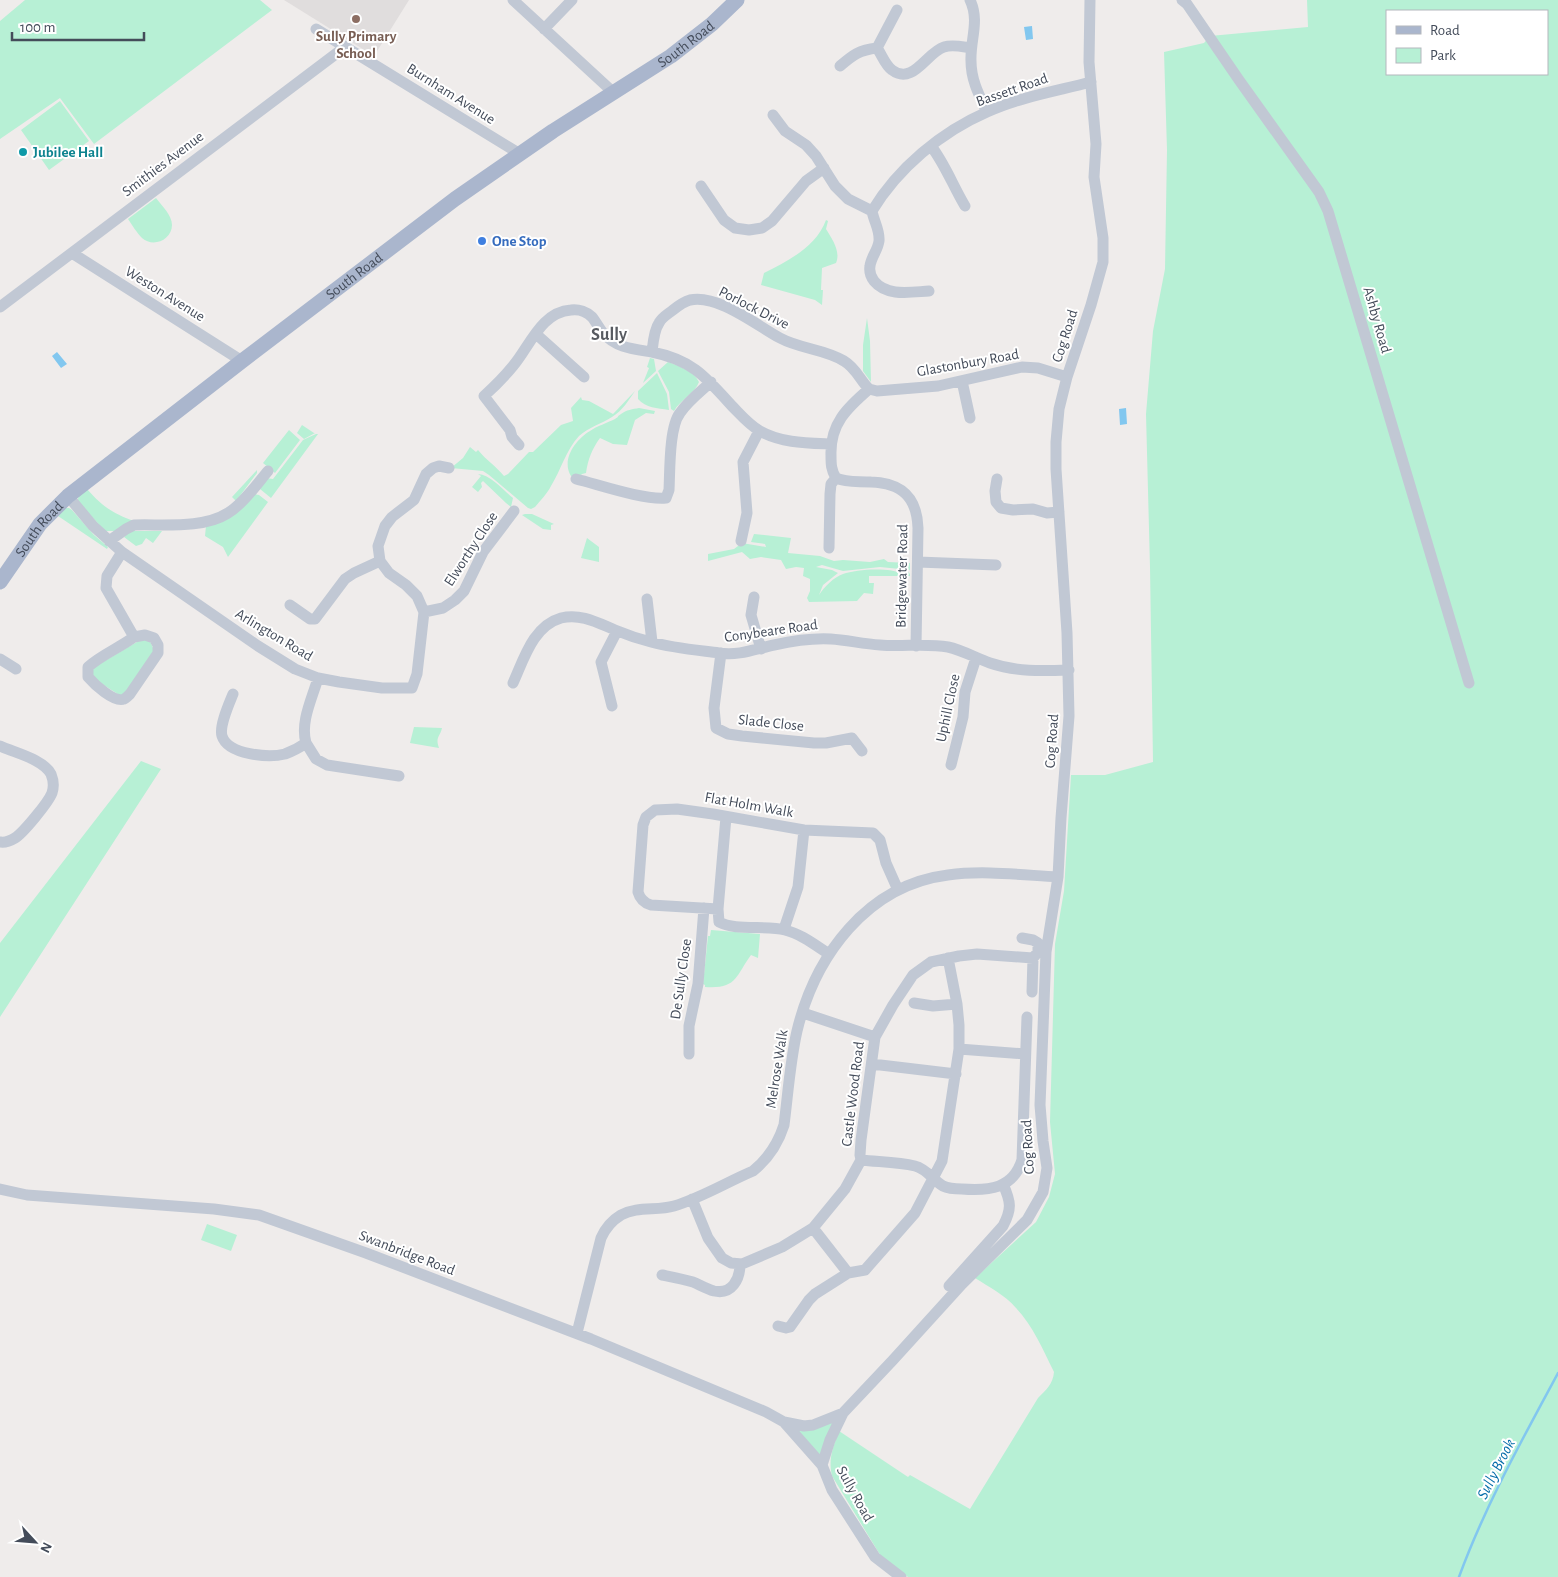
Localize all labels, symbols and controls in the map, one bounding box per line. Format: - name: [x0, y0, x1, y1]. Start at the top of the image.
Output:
- scale bar: [12, 10, 145, 42]
- legend: [1386, 10, 1548, 75]
- marker: Sully Primary School: [350, 13, 362, 25]
- street label: South Road: [655, 18, 717, 70]
- text: 100 m: [20, 20, 55, 35]
- text: Road: [1430, 23, 1460, 38]
- place label: Sully Primary School: [316, 29, 397, 61]
- text: Park: [1430, 48, 1456, 63]
- street label: Burnham Avenue: [404, 61, 498, 127]
- street label: Bassett Road: [974, 71, 1050, 109]
- street label: Smithies Avenue: [120, 129, 206, 199]
- place label: Jubilee Hall: [33, 145, 103, 160]
- marker: Jubilee Hall: [17, 146, 29, 158]
- place label: One Stop: [492, 234, 547, 249]
- marker: One Stop: [476, 235, 488, 247]
- street label: South Road: [323, 249, 385, 302]
- street label: Weston Avenue: [122, 264, 208, 324]
- street label: Porlock Drive: [716, 284, 792, 332]
- street label: Ashby Road: [1360, 285, 1394, 355]
- street label: Cog Road: [1049, 308, 1081, 364]
- district label: Sully: [591, 326, 628, 344]
- street label: Glastonbury Road: [916, 347, 1020, 379]
- street label: South Road: [12, 498, 66, 559]
- street label: Elworthy Close: [441, 509, 501, 589]
- street label: Bridgewater Road: [894, 524, 910, 628]
- street label: Arlington Road: [233, 606, 316, 664]
- street label: Conybeare Road: [723, 617, 819, 645]
- street label: Uphill Close: [933, 672, 963, 743]
- street label: Slade Close: [737, 712, 805, 734]
- street label: Cog Road: [1043, 713, 1061, 769]
- street label: Flat Holm Walk: [703, 790, 795, 820]
- street label: De Sully Close: [668, 938, 694, 1020]
- street label: Melrose Walk: [763, 1028, 791, 1109]
- street label: Castle Wood Road: [839, 1040, 867, 1147]
- street label: Cog Road: [1019, 1119, 1037, 1175]
- street label: Swanbridge Road: [357, 1228, 457, 1278]
- water label: Sully Brook: [1474, 1436, 1518, 1502]
- street label: Sully Road: [834, 1464, 876, 1524]
- north arrow: [10, 1517, 60, 1567]
- text: N: [37, 1540, 54, 1555]

